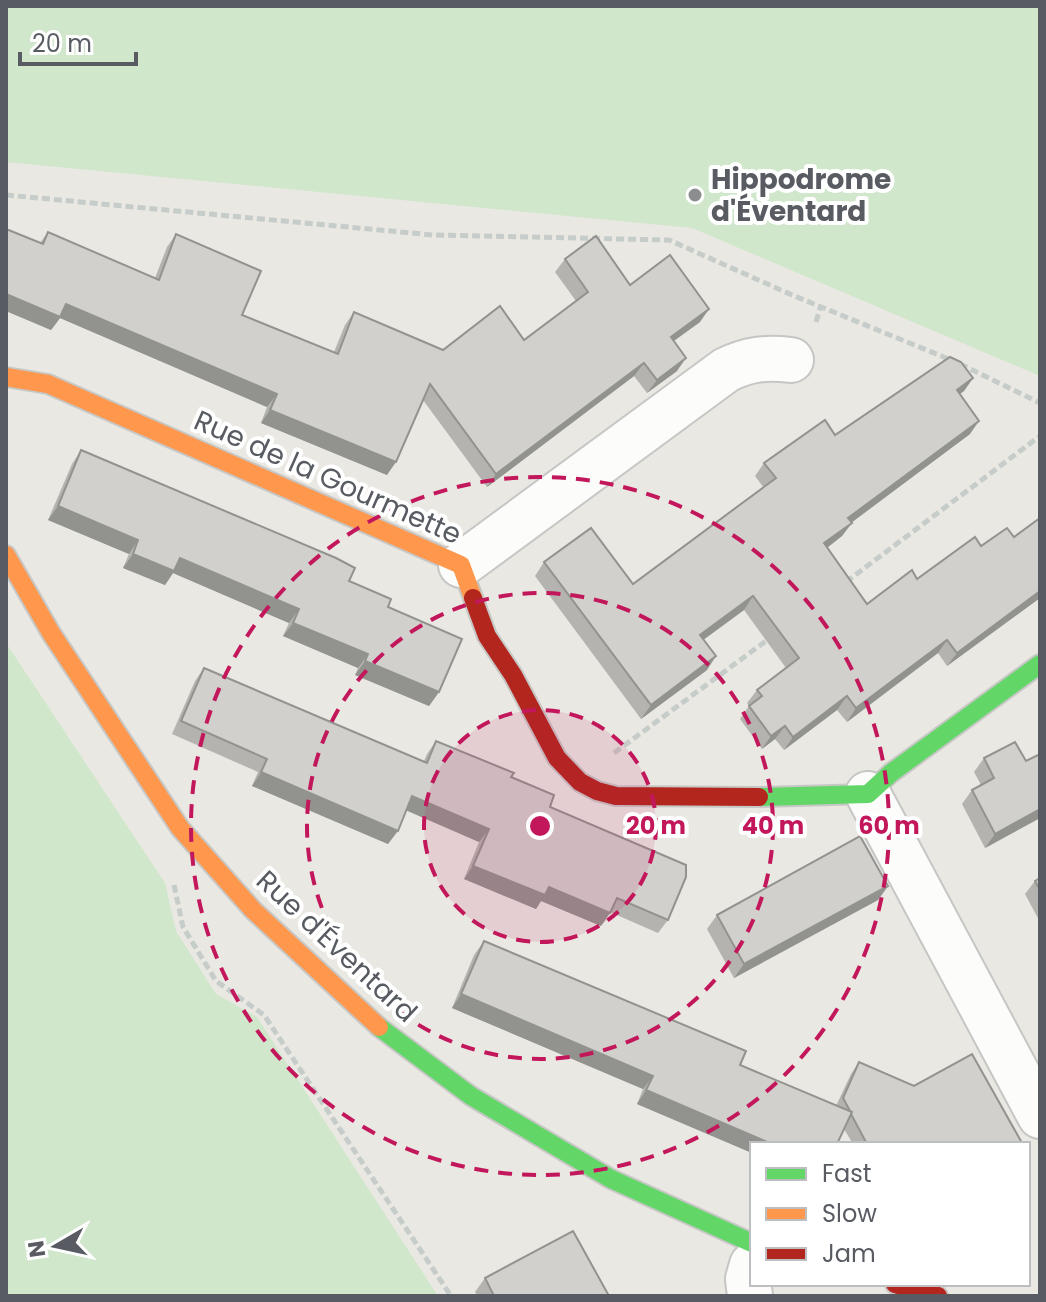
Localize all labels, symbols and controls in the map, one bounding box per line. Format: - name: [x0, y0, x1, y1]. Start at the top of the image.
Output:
- scale bar: [20, 16, 136, 66]
- text: 20 m: [32, 27, 92, 60]
- place label: Hippodrome d'Éventard: [711, 160, 891, 231]
- marker: Hippodrome d'Éventard: [686, 186, 704, 204]
- street label: Rue de la Gourmette: [188, 401, 468, 554]
- text: 20 m: [626, 809, 686, 842]
- text: 40 m: [742, 809, 804, 842]
- text: 60 m: [858, 809, 920, 842]
- centre of rings: [526, 812, 554, 840]
- street label: Rue d'Éventard: [248, 862, 426, 1031]
- legend: [750, 1142, 1030, 1286]
- text: Fast: [822, 1157, 872, 1190]
- text: Slow: [822, 1197, 877, 1230]
- north arrow: [16, 1206, 96, 1286]
- text: Jam: [822, 1237, 876, 1270]
- text: N: [20, 1238, 53, 1260]

